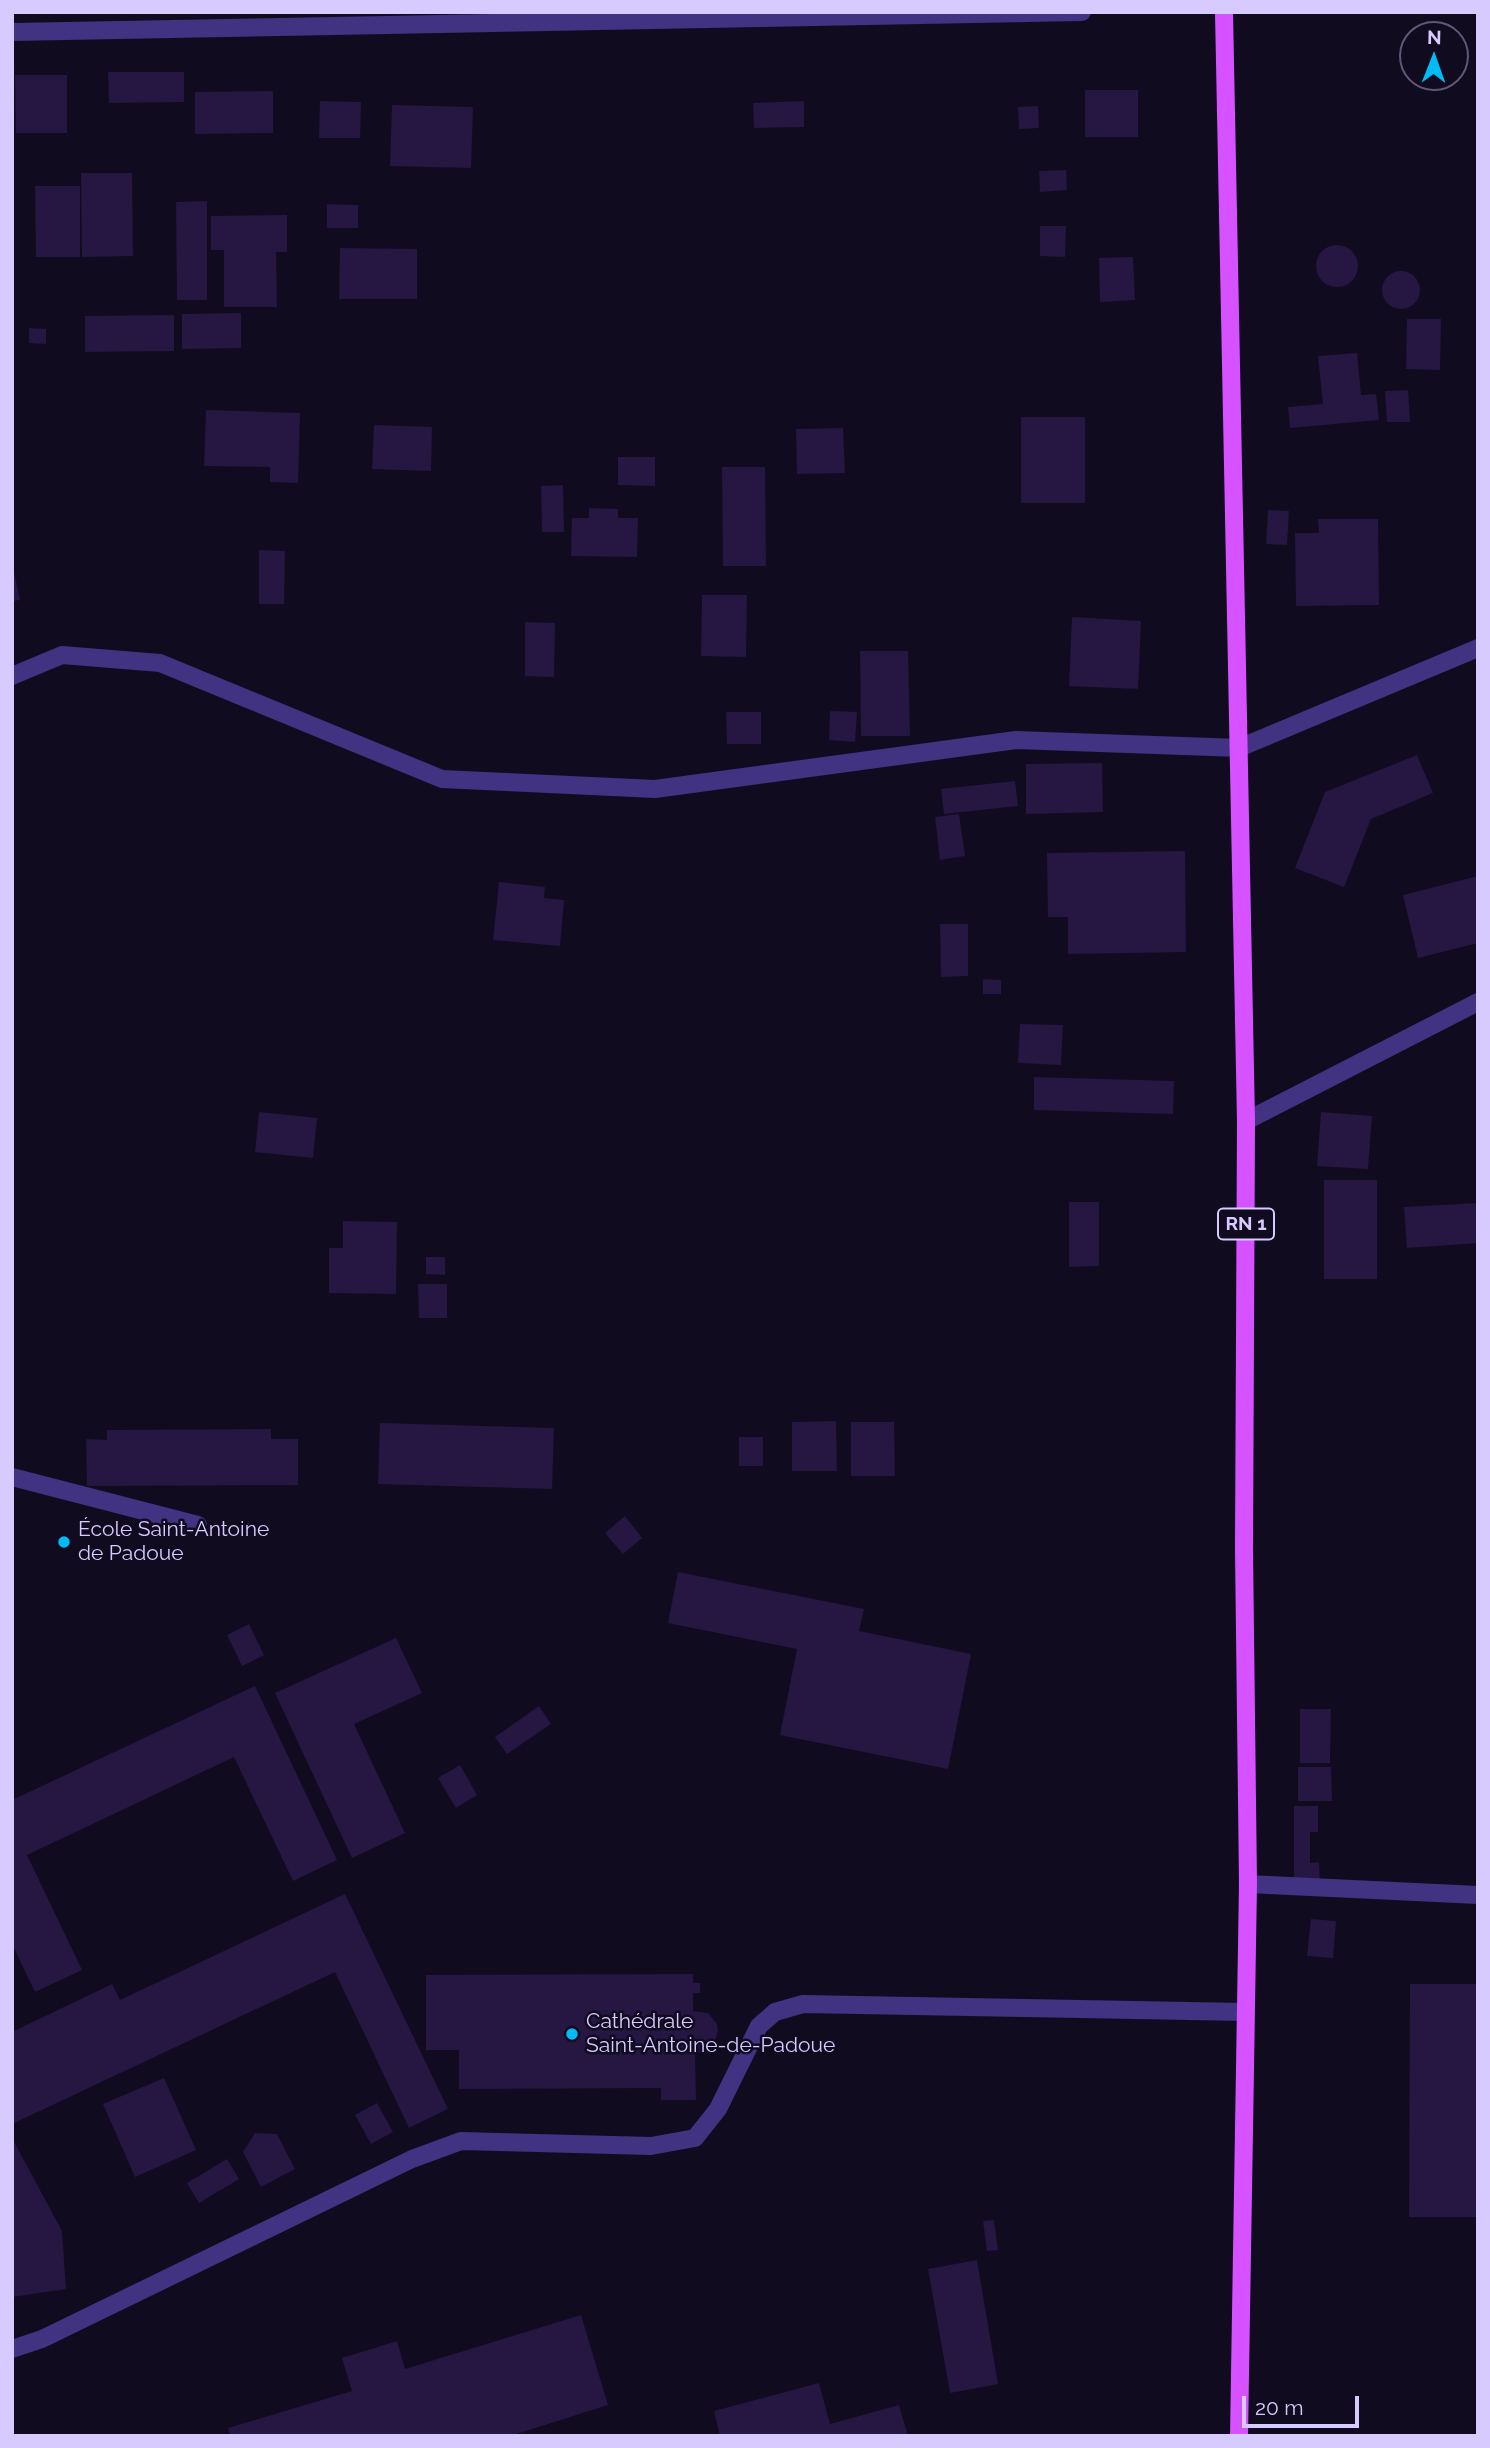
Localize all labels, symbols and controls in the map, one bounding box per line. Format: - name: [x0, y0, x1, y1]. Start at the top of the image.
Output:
- north arrow: [1399, 21, 1469, 91]
- text: N: [1427, 26, 1442, 48]
- road number: RN 1: [1218, 1208, 1274, 1240]
- place label: École Saint-Antoine de Padoue: [78, 1517, 269, 1567]
- marker: École Saint-Antoine de Padoue: [56, 1534, 72, 1550]
- place label: Cathédrale Saint-Antoine-de-Padoue: [586, 2009, 835, 2059]
- marker: Cathédrale Saint-Antoine-de-Padoue: [564, 2026, 580, 2042]
- scale bar: [1245, 2382, 1362, 2426]
- text: 20 m: [1255, 2395, 1303, 2420]

